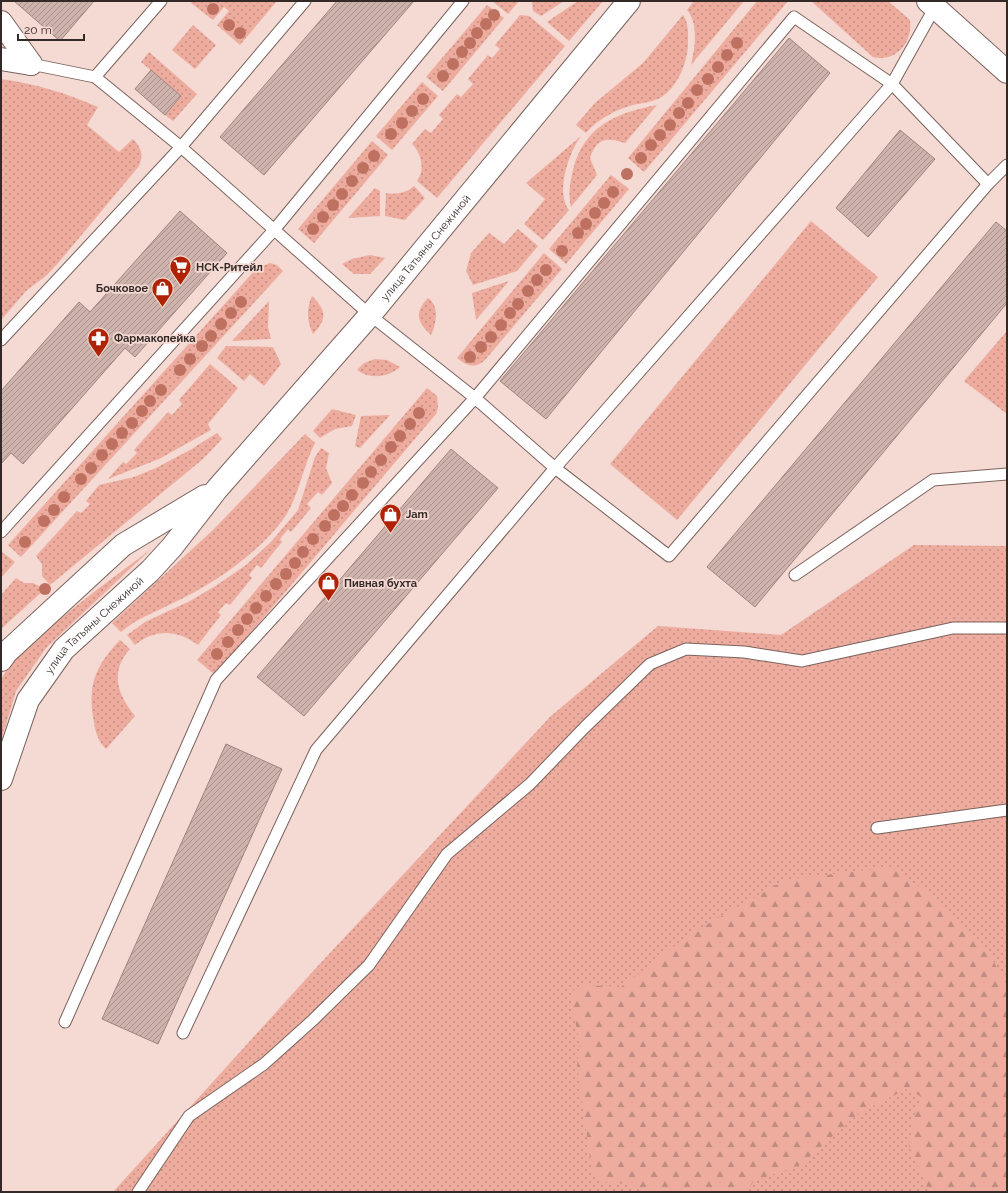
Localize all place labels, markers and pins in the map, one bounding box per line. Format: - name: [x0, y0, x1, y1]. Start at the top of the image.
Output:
- supermarket icon: НСК-Ритейл: [168, 254, 194, 287]
- place label: НСК-Ритейл: [196, 261, 263, 274]
- shop icon: Бочковое: [150, 275, 176, 308]
- place label: Бочковое: [96, 282, 148, 295]
- pharmacy icon: Фармакопейка: [85, 325, 111, 358]
- place label: Фармакопейка: [114, 332, 196, 345]
- shop icon: Jam: [377, 501, 403, 534]
- place label: Jam: [406, 508, 428, 521]
- shop icon: Пивная бухта: [315, 570, 341, 603]
- place label: Пивная бухта: [344, 577, 417, 590]

